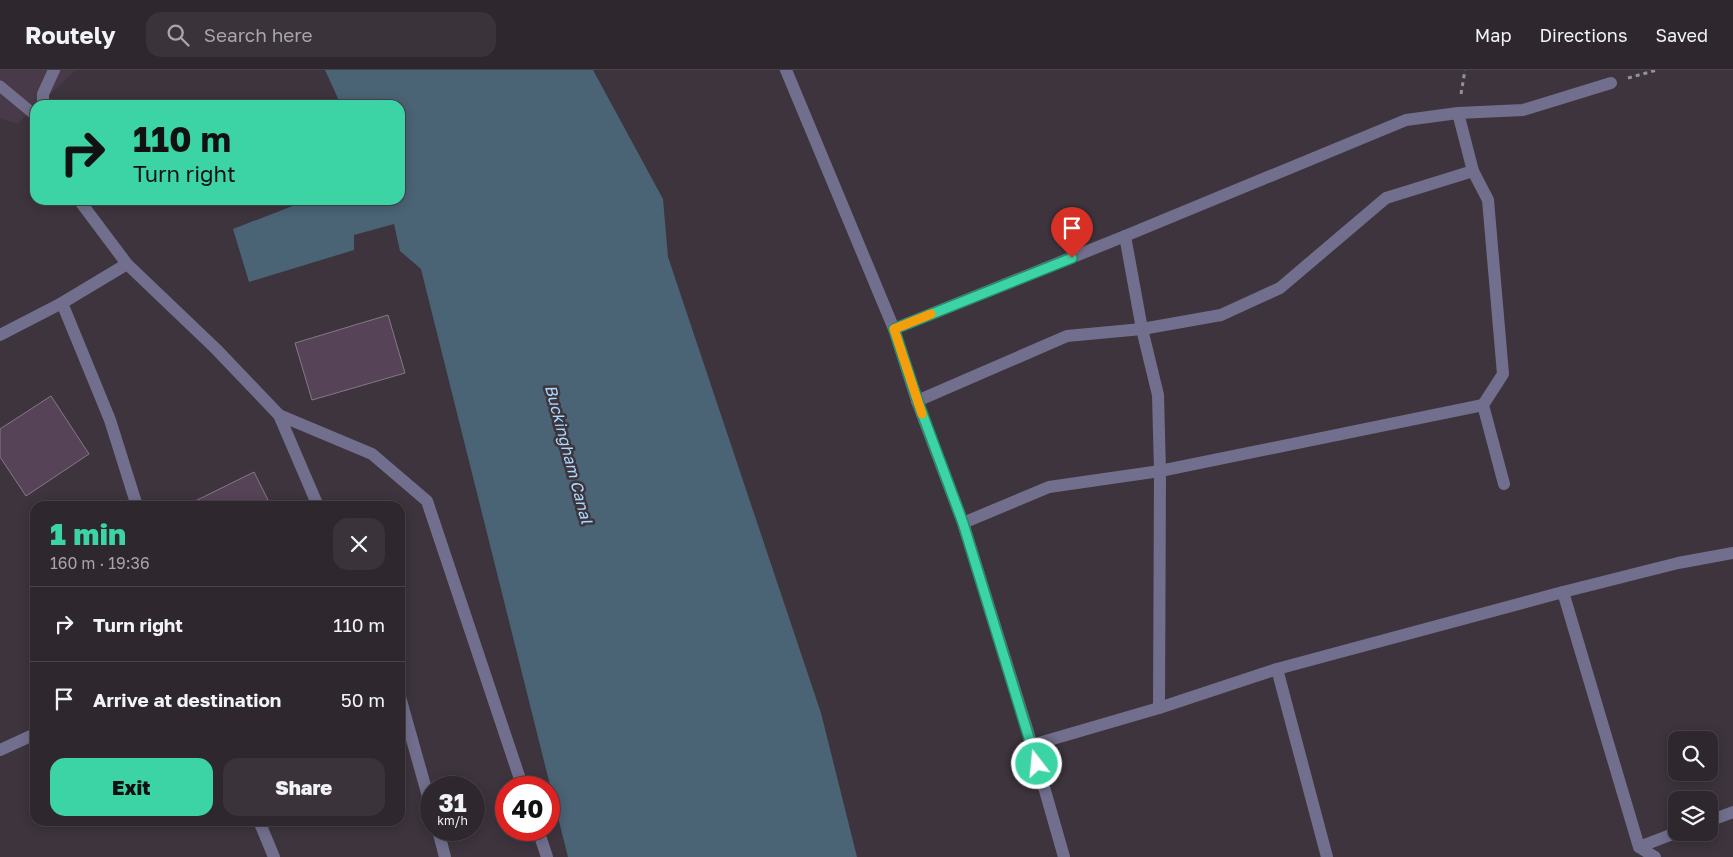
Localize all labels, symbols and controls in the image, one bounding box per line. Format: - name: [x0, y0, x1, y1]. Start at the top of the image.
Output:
- search box: [146, 12, 496, 57]
- text: Routely: [25, 20, 116, 49]
- icon: search: [164, 21, 192, 49]
- text: Search here: [204, 23, 313, 46]
- text: Map: [1475, 24, 1511, 46]
- text: Directions: [1539, 24, 1627, 46]
- text: Saved: [1655, 24, 1708, 46]
- text: 110 m: [133, 118, 231, 160]
- icon: right: [50, 120, 115, 185]
- text: Turn right: [133, 160, 236, 187]
- pin: [1051, 207, 1093, 258]
- icon: arrive: [1058, 214, 1086, 242]
- water label: Buckingham Canal: [541, 382, 597, 527]
- text: 1 min: [50, 516, 126, 552]
- button: close: [333, 518, 385, 570]
- text: 160 m · 19:36: [50, 553, 150, 573]
- icon: right: [50, 610, 78, 638]
- text: Turn right: [93, 613, 183, 636]
- text: 110 m: [333, 613, 385, 636]
- icon: arrive: [50, 685, 78, 713]
- text: Arrive at destination: [93, 688, 281, 711]
- text: 50 m: [341, 688, 385, 711]
- map controls: [1668, 731, 1718, 841]
- button: search: [1668, 731, 1718, 781]
- position arrow: [1010, 737, 1062, 789]
- button: Exit: [50, 758, 213, 816]
- button: Share: [223, 758, 385, 816]
- speed limit sign: 40: [495, 776, 560, 841]
- text: 31: [438, 787, 467, 818]
- button: layers: [1668, 791, 1718, 841]
- text: km/h: [437, 813, 468, 828]

